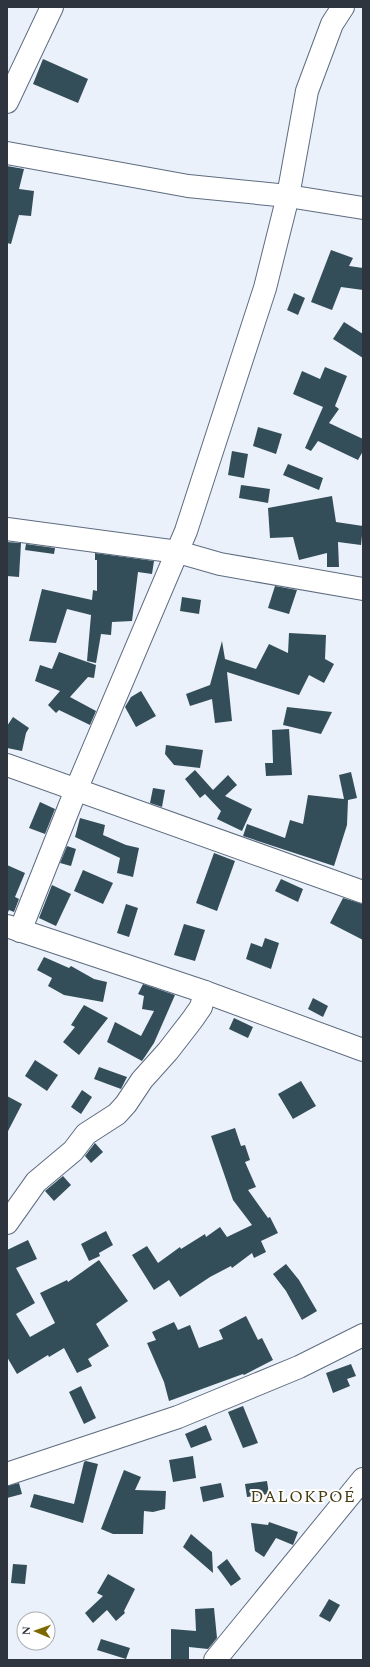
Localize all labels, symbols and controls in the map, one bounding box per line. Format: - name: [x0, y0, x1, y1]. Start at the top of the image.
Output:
- district label: DALOKPOÉ: [250, 1484, 356, 1510]
- north arrow: [16, 1611, 56, 1651]
- text: N: [18, 1626, 35, 1635]

